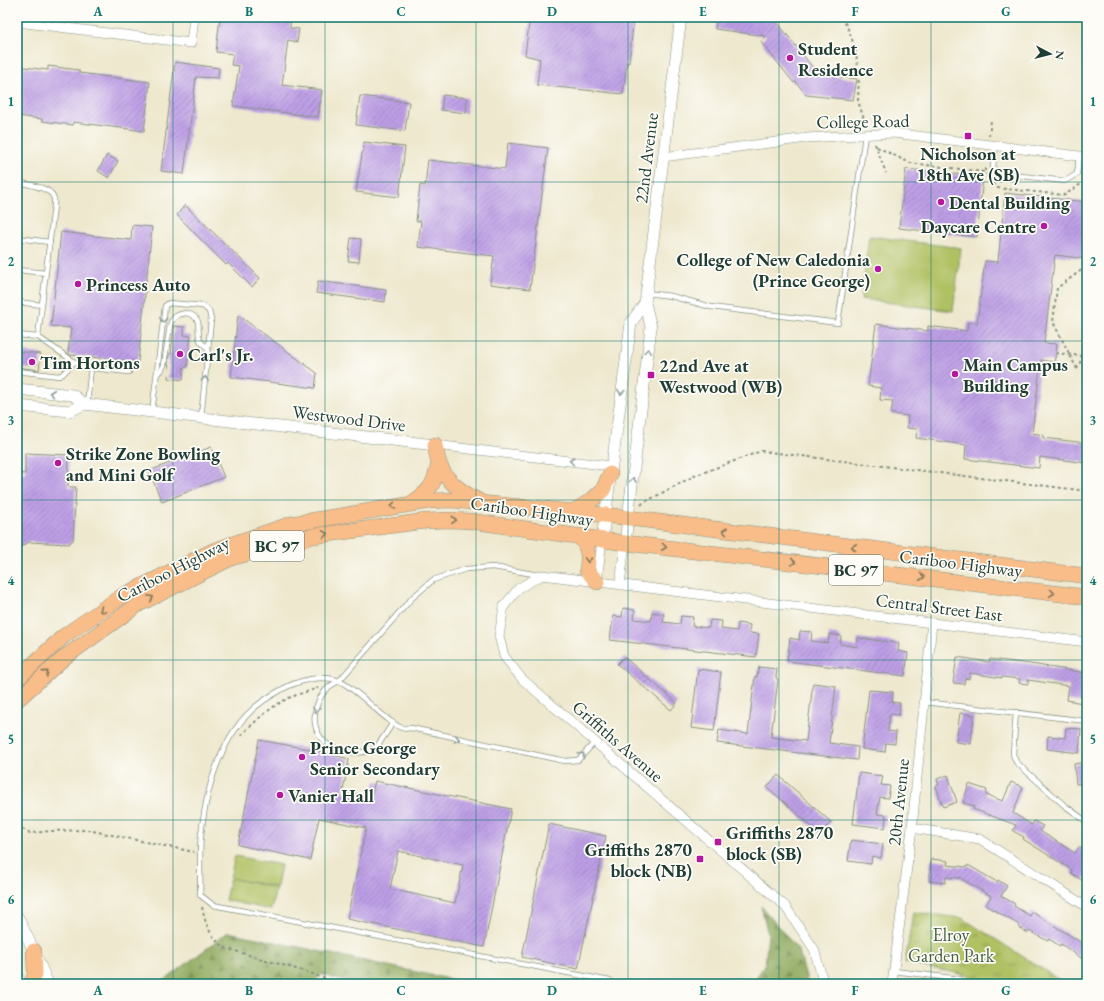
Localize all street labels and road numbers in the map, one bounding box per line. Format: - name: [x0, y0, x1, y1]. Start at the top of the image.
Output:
- street label: College Road: [816, 109, 911, 133]
- street label: 22nd Avenue: [629, 111, 663, 205]
- street label: Westwood Drive: [291, 400, 407, 436]
- street label: Cariboo Highway: [469, 491, 595, 531]
- street label: Cariboo Highway: [113, 531, 233, 607]
- road number: BC 97: [250, 531, 304, 561]
- street label: Cariboo Highway: [898, 544, 1024, 582]
- road number: BC 97: [829, 555, 883, 585]
- street label: Central Street East: [874, 588, 1004, 626]
- street label: Griffiths Avenue: [568, 695, 668, 787]
- street label: 20th Avenue: [882, 757, 914, 847]

